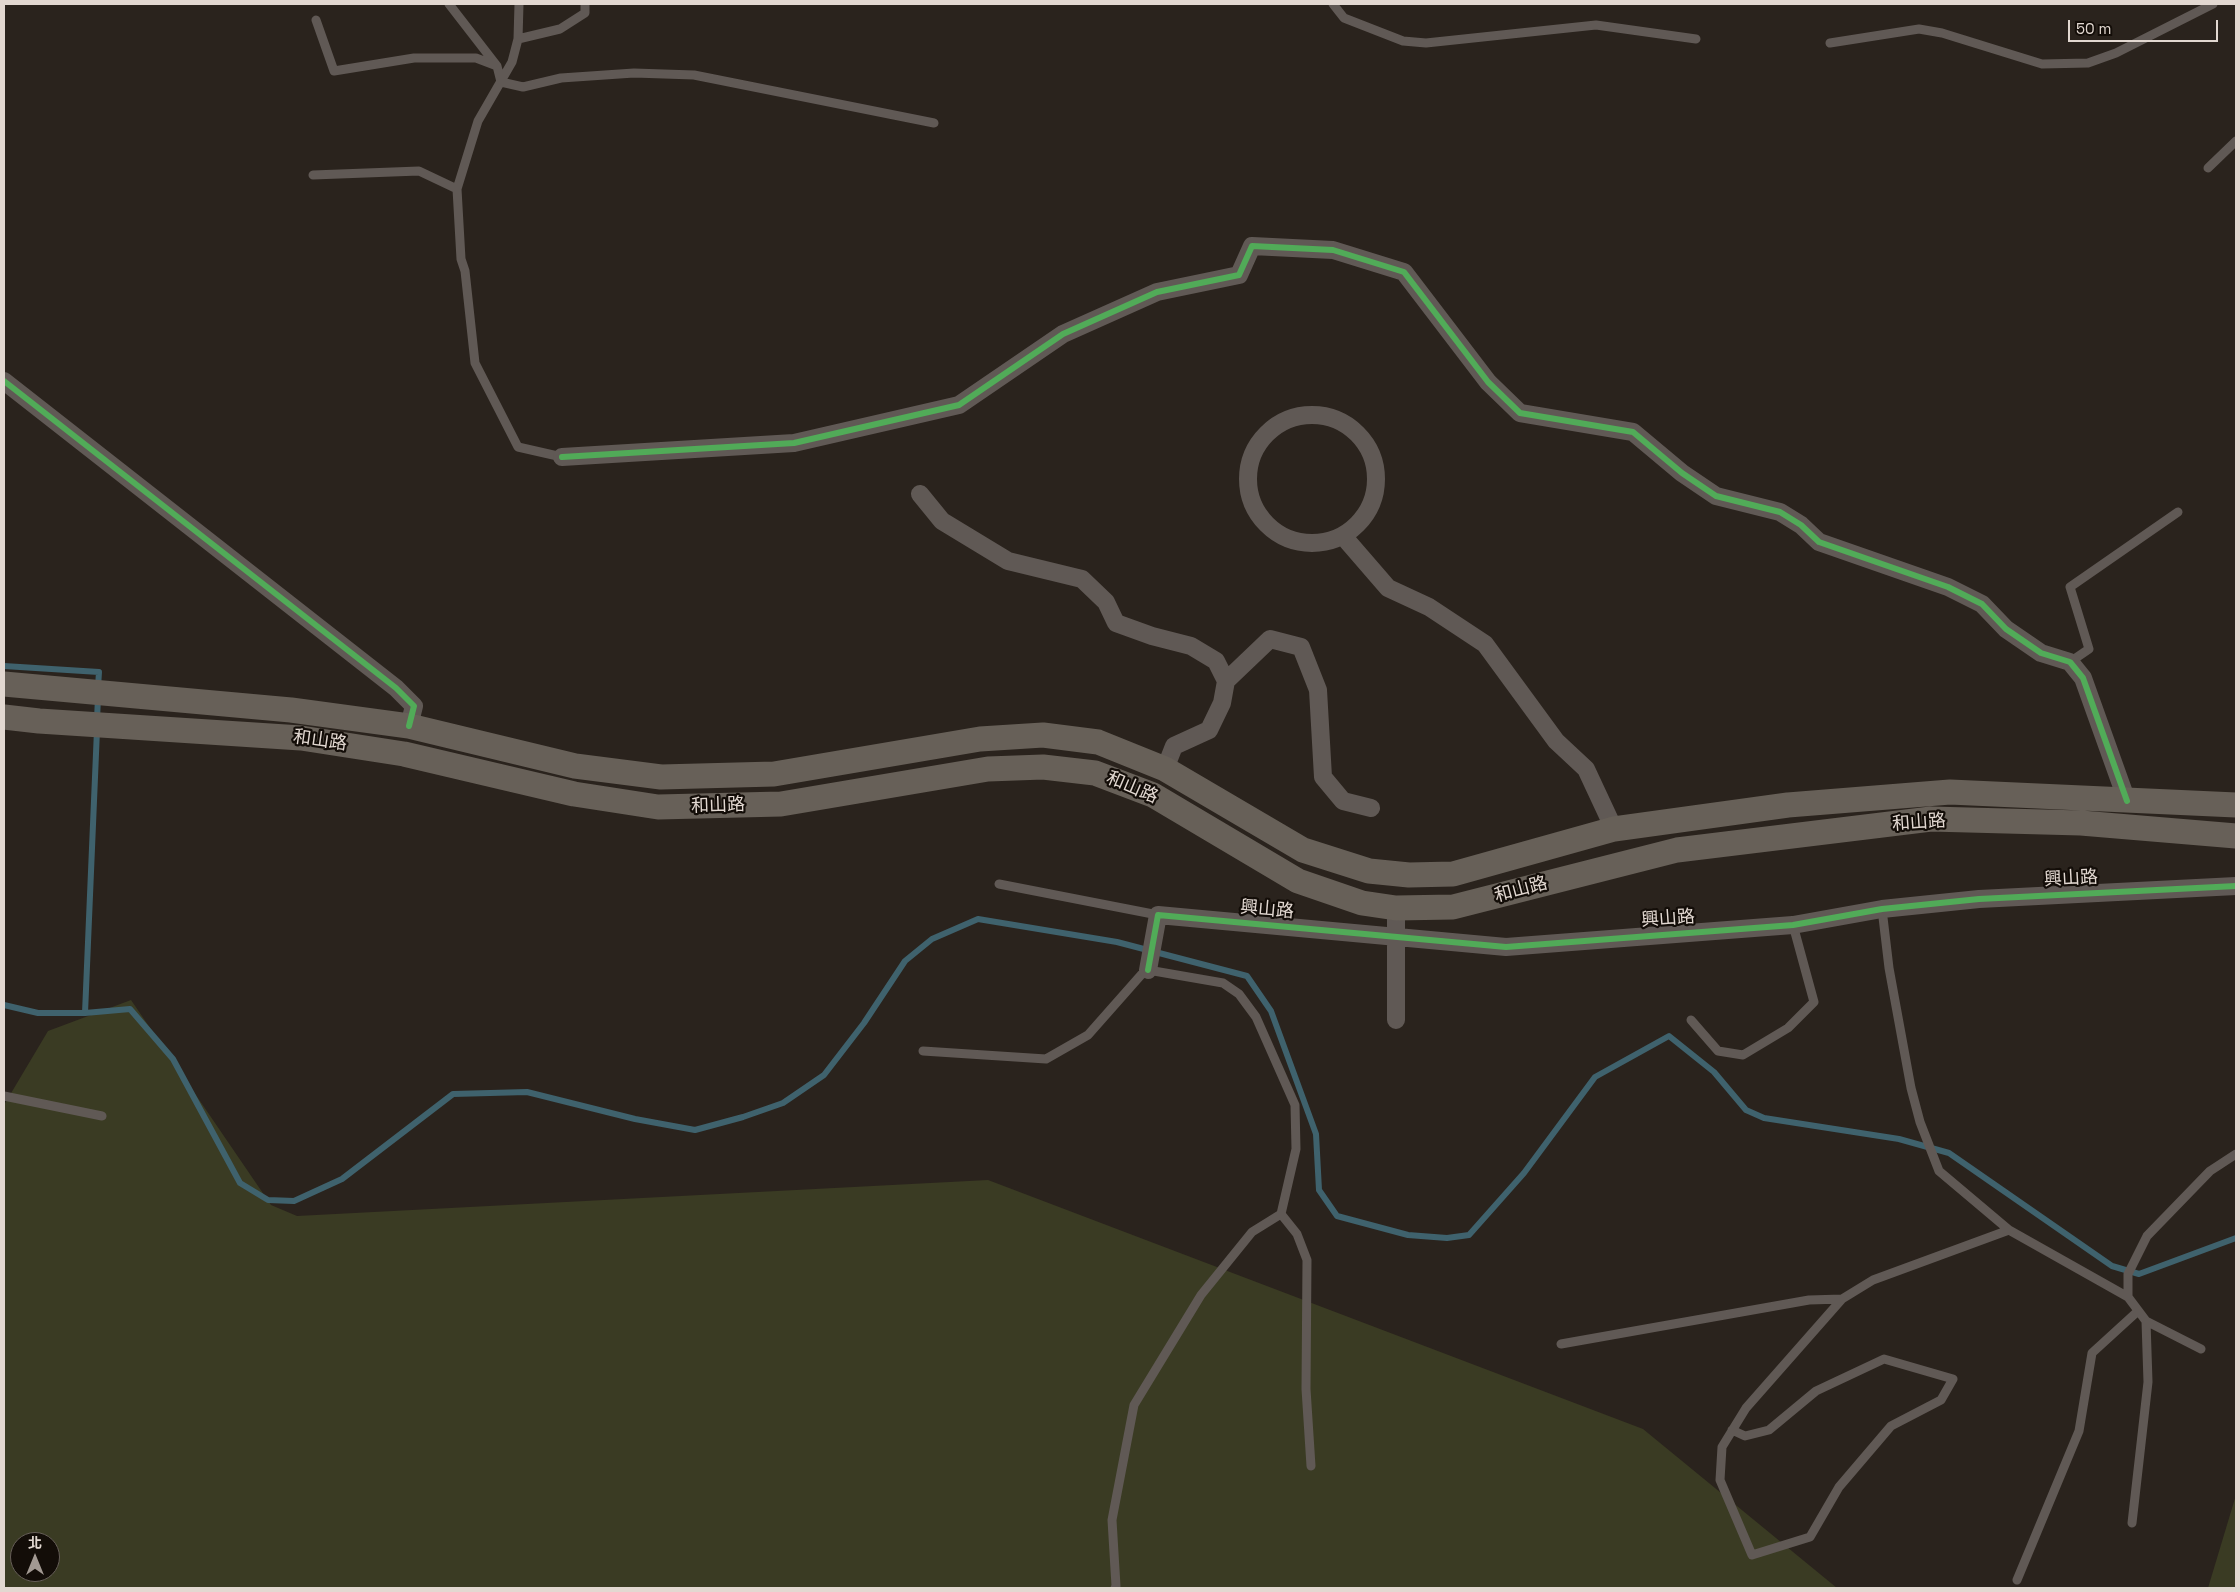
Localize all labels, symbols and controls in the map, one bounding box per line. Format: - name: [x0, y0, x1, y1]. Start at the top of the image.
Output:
- scale bar: [2070, 10, 2220, 42]
- text: 50 m: [2076, 19, 2111, 38]
- street label: 和山路: [292, 727, 348, 755]
- street label: 和山路: [1103, 768, 1161, 808]
- street label: 和山路: [691, 794, 745, 818]
- street label: 和山路: [1891, 810, 1947, 836]
- street label: 興山路: [2043, 867, 2099, 891]
- street label: 和山路: [1492, 873, 1550, 907]
- street label: 興山路: [1239, 897, 1295, 923]
- street label: 興山路: [1640, 906, 1696, 932]
- north arrow: [10, 1532, 60, 1582]
- text: 北: [28, 1534, 42, 1552]

